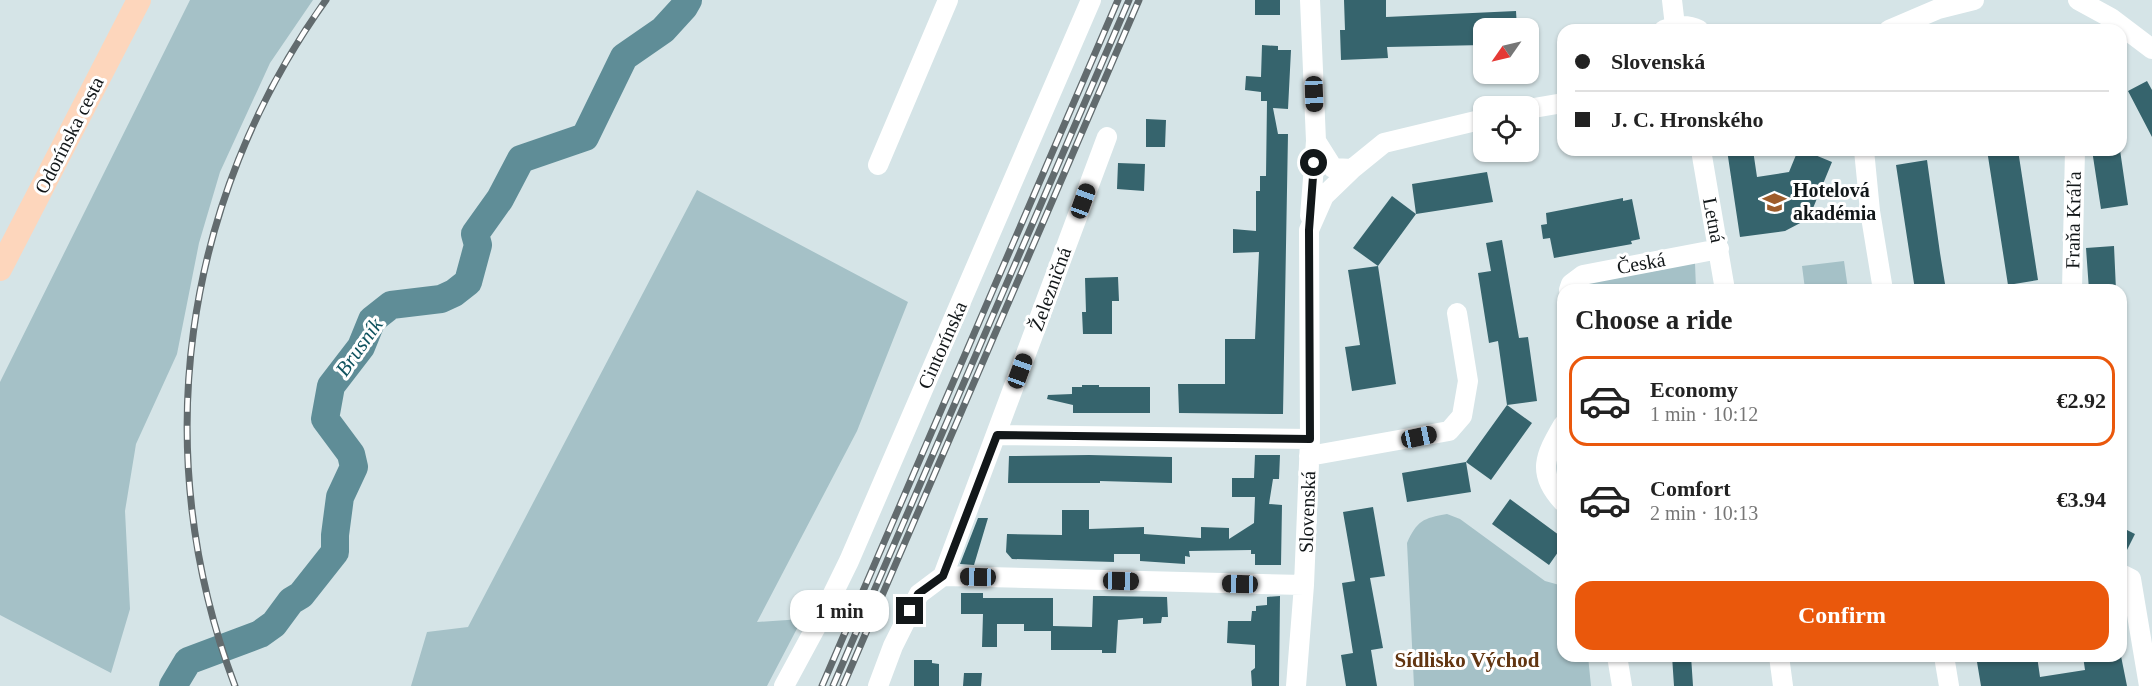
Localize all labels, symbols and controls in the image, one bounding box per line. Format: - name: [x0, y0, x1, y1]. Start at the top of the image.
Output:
- north arrow: [1473, 18, 1539, 84]
- map controls: [1473, 18, 1539, 162]
- text: Slovenská: [1611, 49, 1705, 74]
- street label: Odorínska cesta: [30, 73, 108, 197]
- car: [1304, 76, 1324, 112]
- button: locate: [1473, 96, 1539, 162]
- text: J. C. Hronského: [1611, 107, 1763, 132]
- route start: [1300, 149, 1327, 176]
- street label: Fraňa Kráľa: [2061, 171, 2085, 269]
- place label: Hotelová akadémia: [1793, 179, 1876, 224]
- car: [1068, 181, 1098, 221]
- school or university icon: Hotelová akadémia: [1762, 189, 1788, 215]
- street label: Letná: [1699, 196, 1729, 245]
- street label: Železničná: [1025, 244, 1075, 334]
- street label: Česká: [1615, 247, 1667, 278]
- street label: Cintorínska: [913, 298, 971, 392]
- text: Choose a ride: [1575, 305, 1733, 335]
- water label: Brusník: [330, 313, 388, 381]
- car: [1005, 351, 1035, 391]
- icon: car: [1578, 374, 1632, 428]
- text: Economy: [1650, 377, 1738, 402]
- text: €2.92: [2057, 388, 2106, 413]
- text: 1 min · 10:12: [1650, 403, 1758, 425]
- car: [1400, 424, 1438, 450]
- street label: Slovenská: [1295, 470, 1319, 553]
- icon: car: [1578, 473, 1632, 527]
- text: Comfort: [1650, 476, 1731, 501]
- text: €3.94: [2057, 487, 2106, 512]
- text: 2 min · 10:13: [1650, 502, 1758, 524]
- car: [960, 568, 996, 586]
- car: [1103, 572, 1139, 590]
- car: [1222, 575, 1258, 593]
- button: Confirm: [1575, 581, 2109, 650]
- callout: 1 min: [790, 590, 889, 632]
- route end: [896, 597, 923, 624]
- text: 1 min: [815, 600, 864, 622]
- district label: Sídlisko Východ: [1395, 648, 1540, 672]

